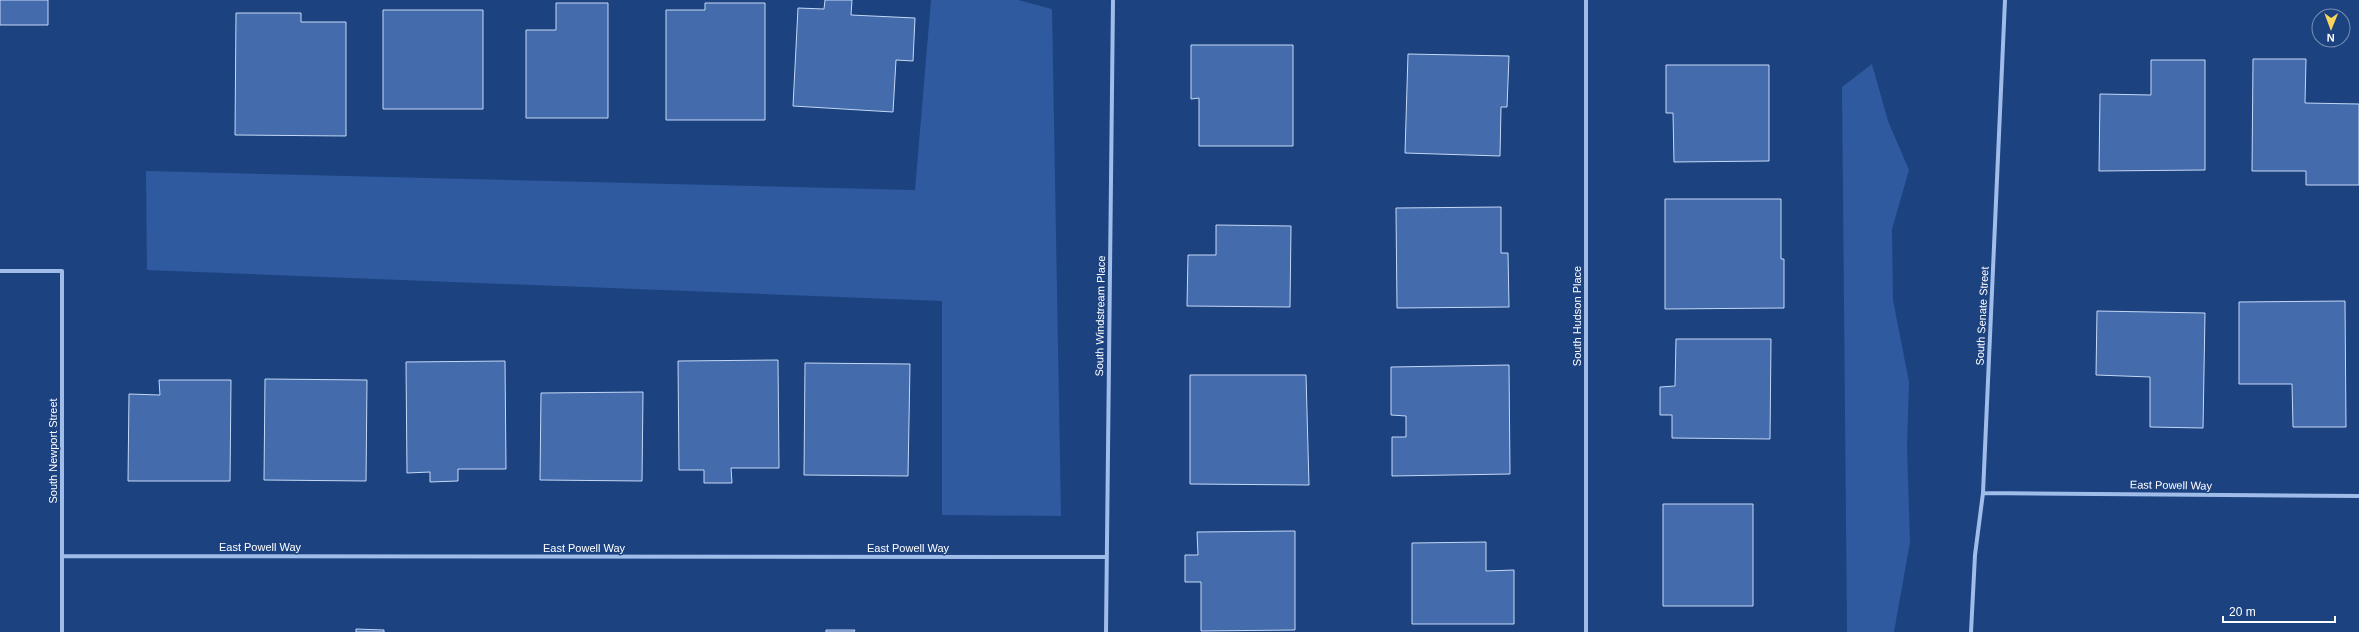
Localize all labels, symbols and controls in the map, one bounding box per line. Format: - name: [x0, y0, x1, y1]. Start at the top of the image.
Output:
- north arrow: [2311, 8, 2351, 48]
- text: N: [2327, 32, 2335, 44]
- street label: South Windstream Place: [1093, 255, 1107, 377]
- street label: South Hudson Place: [1571, 266, 1583, 366]
- street label: South Senate Street: [1973, 266, 1991, 366]
- street label: South Newport Street: [47, 398, 59, 504]
- street label: East Powell Way: [2130, 478, 2213, 492]
- street label: East Powell Way: [219, 541, 302, 553]
- street label: East Powell Way: [543, 542, 626, 554]
- street label: East Powell Way: [867, 542, 950, 554]
- scale bar: [2223, 598, 2335, 624]
- text: 20 m: [2229, 605, 2256, 619]

